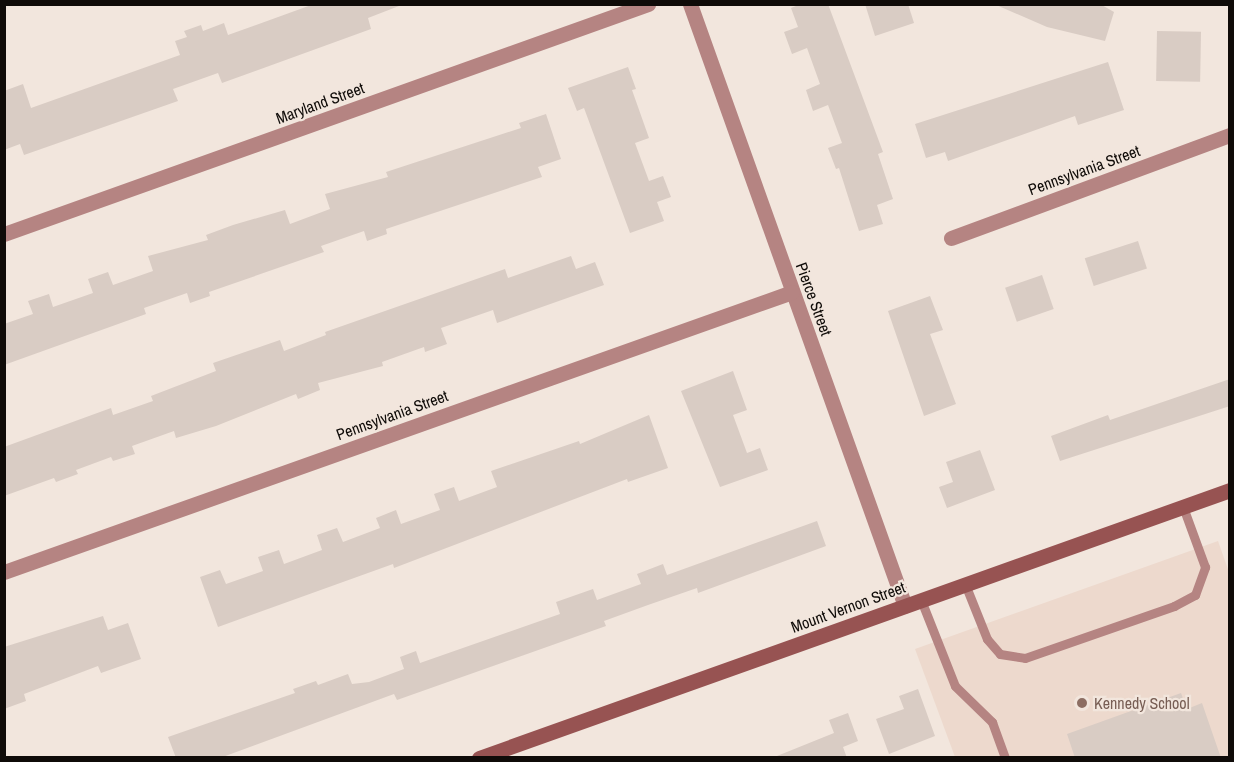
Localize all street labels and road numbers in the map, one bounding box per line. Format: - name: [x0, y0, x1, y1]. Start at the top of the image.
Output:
- street label: Maryland Street: [273, 78, 367, 128]
- street label: Pennsylvania Street: [1026, 141, 1142, 199]
- street label: Pierce Street: [792, 260, 836, 338]
- street label: Pennsylvania Street: [334, 386, 450, 444]
- street label: Mount Vernon Street: [788, 577, 908, 637]

